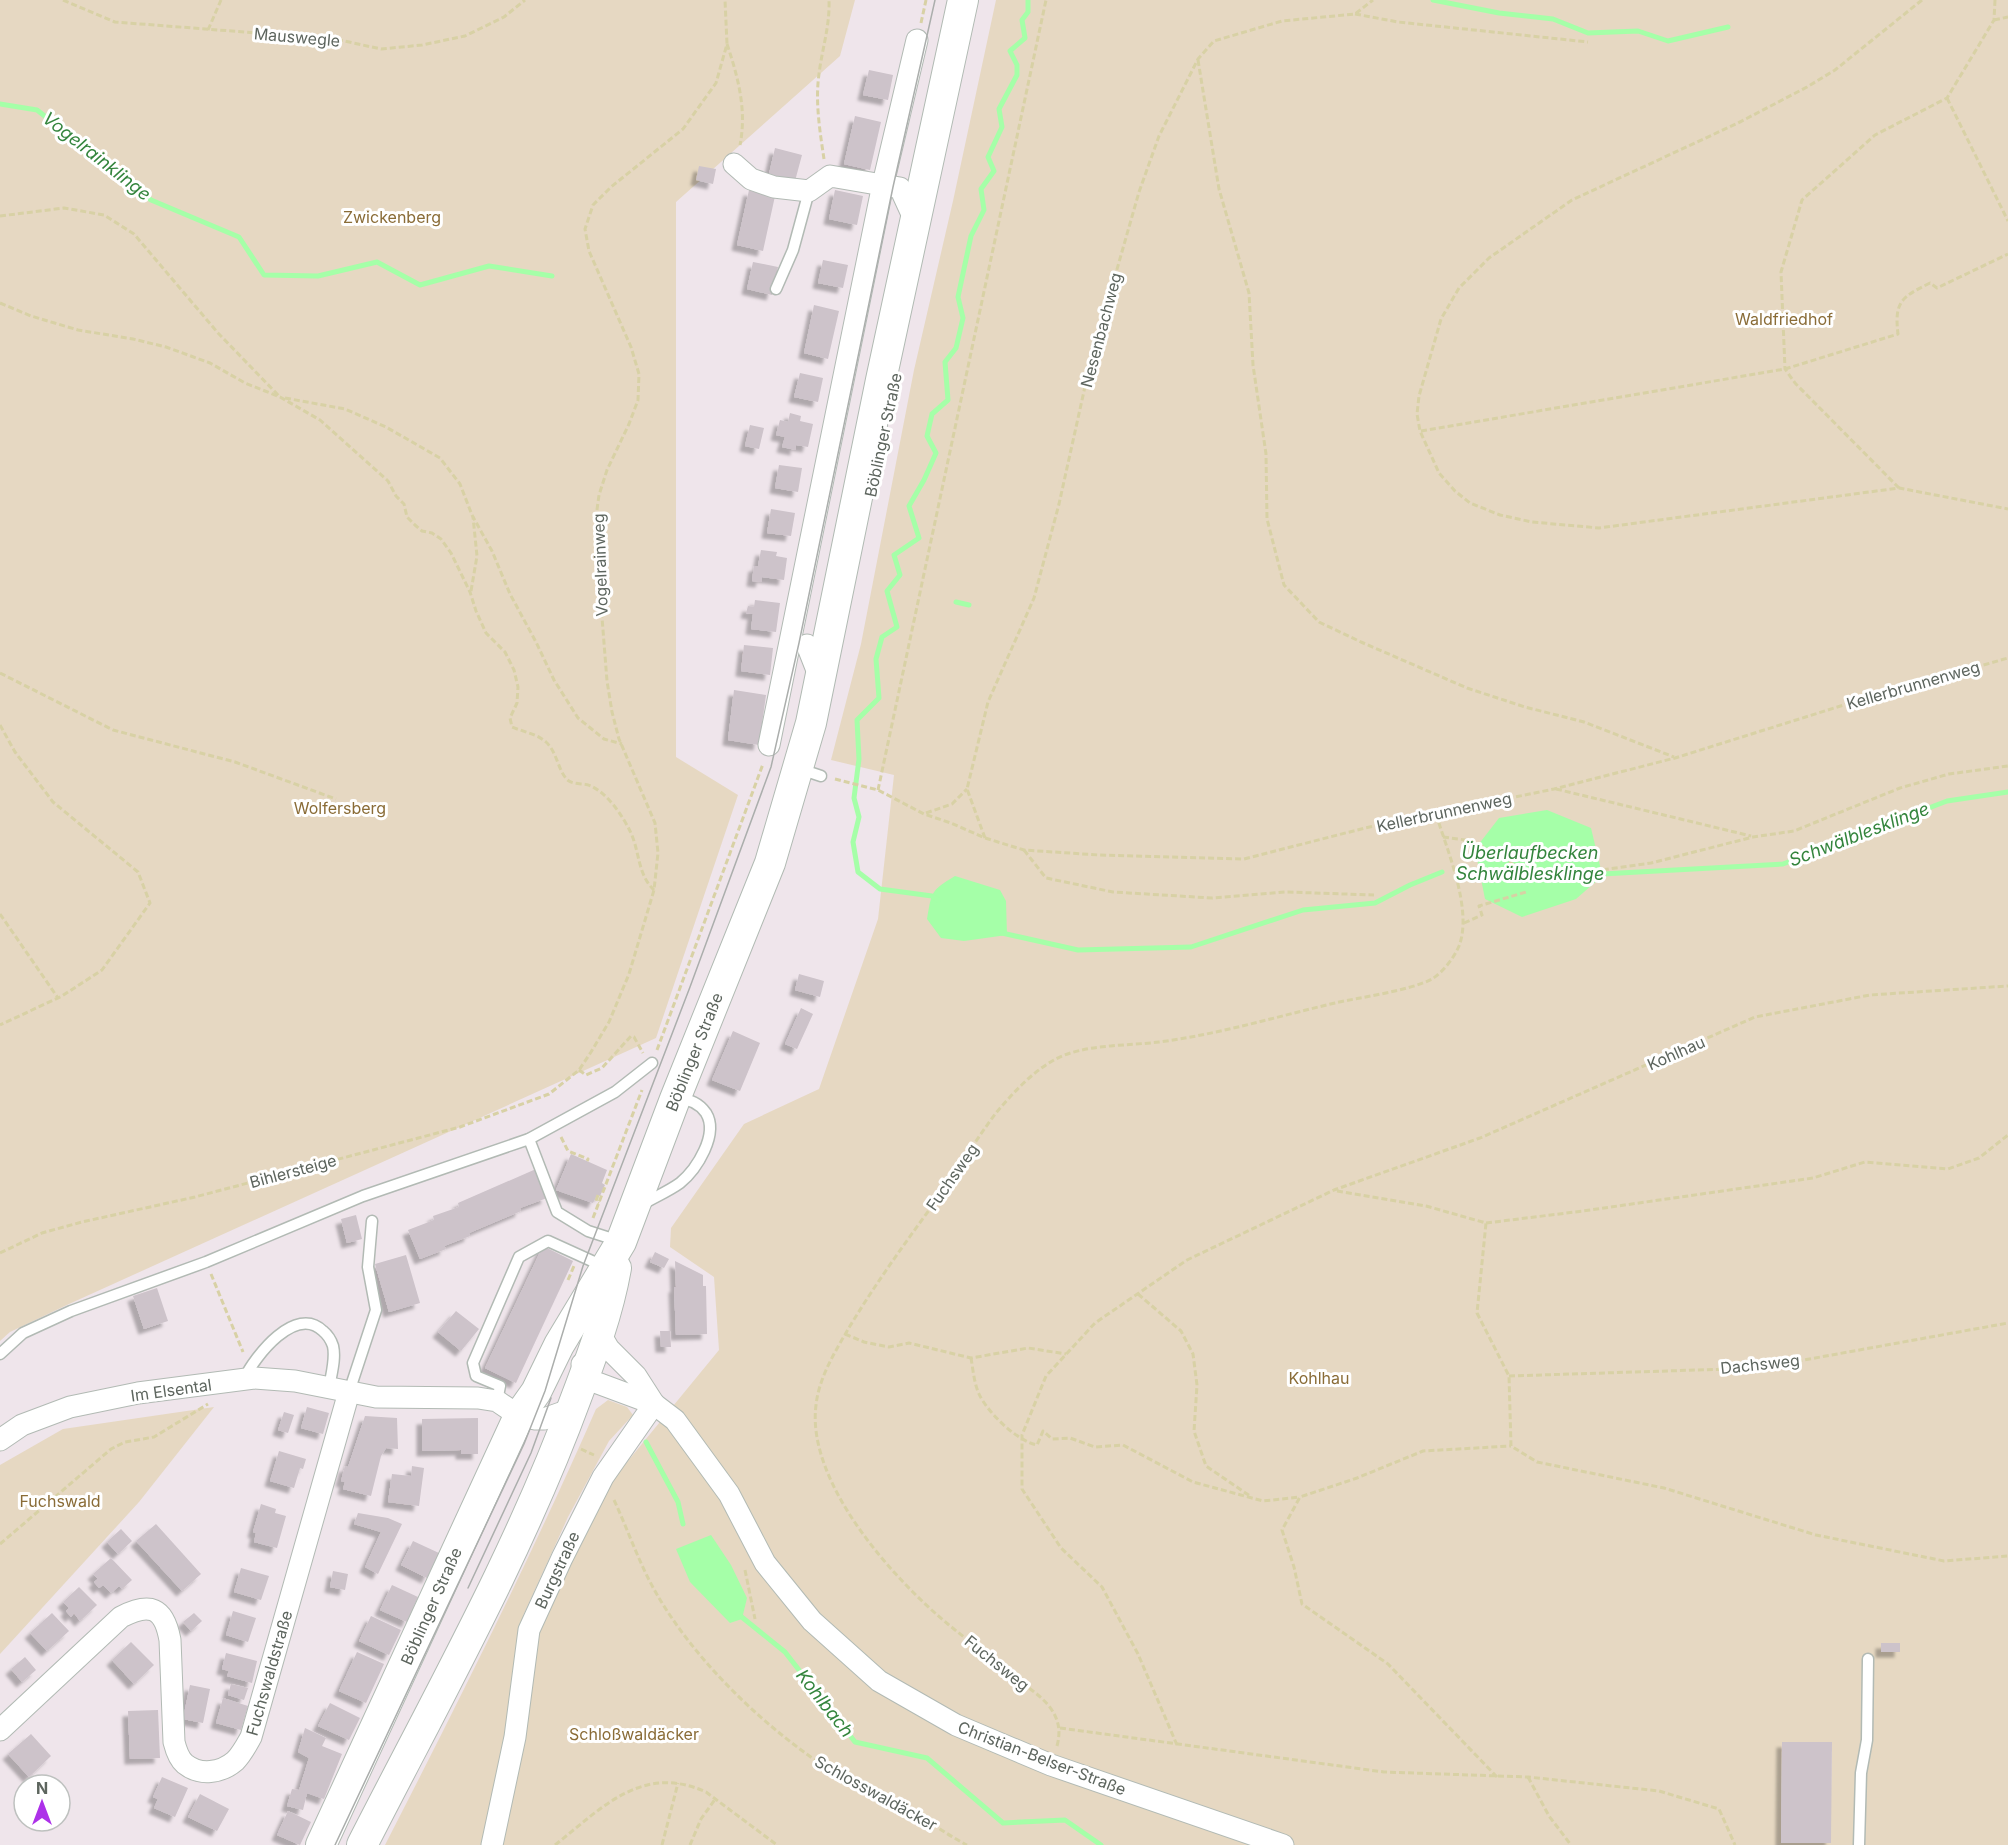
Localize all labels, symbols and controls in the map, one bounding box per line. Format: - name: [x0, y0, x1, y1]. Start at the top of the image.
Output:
- street label: Mauswegle: [253, 23, 341, 51]
- water label: Vogelrainklinge: [39, 107, 155, 205]
- park label: Zwickenberg: [343, 207, 441, 227]
- street label: Nesenbachweg: [1076, 270, 1126, 390]
- park label: Waldfriedhof: [1735, 309, 1833, 329]
- street label: Böblinger Straße: [860, 371, 906, 499]
- street label: Vogelrainweg: [588, 513, 612, 617]
- street label: Kellerbrunnenweg: [1844, 656, 1982, 714]
- street label: Kellerbrunnenweg: [1375, 788, 1513, 836]
- park label: Wolfersberg: [294, 798, 386, 818]
- water label: Schwälblesklinge: [1786, 798, 1932, 870]
- water label: Überlaufbecken Schwälblesklinge: [1456, 841, 1604, 884]
- street label: Böblinger Straße: [661, 990, 727, 1114]
- street label: Kohlhau: [1644, 1031, 1708, 1075]
- street label: Fuchsweg: [922, 1140, 982, 1214]
- street label: Bihlersteige: [247, 1150, 339, 1192]
- street label: Dachsweg: [1719, 1350, 1801, 1378]
- park label: Kohlhau: [1289, 1368, 1349, 1388]
- street label: Im Elsental: [129, 1374, 213, 1406]
- park label: Fuchswald: [19, 1491, 101, 1511]
- street label: Burgstraße: [530, 1528, 584, 1612]
- street label: Böblinger Straße: [396, 1544, 466, 1668]
- street label: Fuchswaldstraße: [242, 1608, 296, 1738]
- street label: Fuchsweg: [961, 1631, 1033, 1695]
- water label: Kohlbach: [792, 1665, 858, 1741]
- street label: Christian-Belser-Straße: [955, 1717, 1129, 1799]
- park label: Schloßwaldäcker: [569, 1724, 699, 1744]
- street label: Schlosswaldäcker: [811, 1751, 941, 1835]
- north arrow: [12, 1773, 72, 1833]
- text: N: [36, 1778, 48, 1798]

